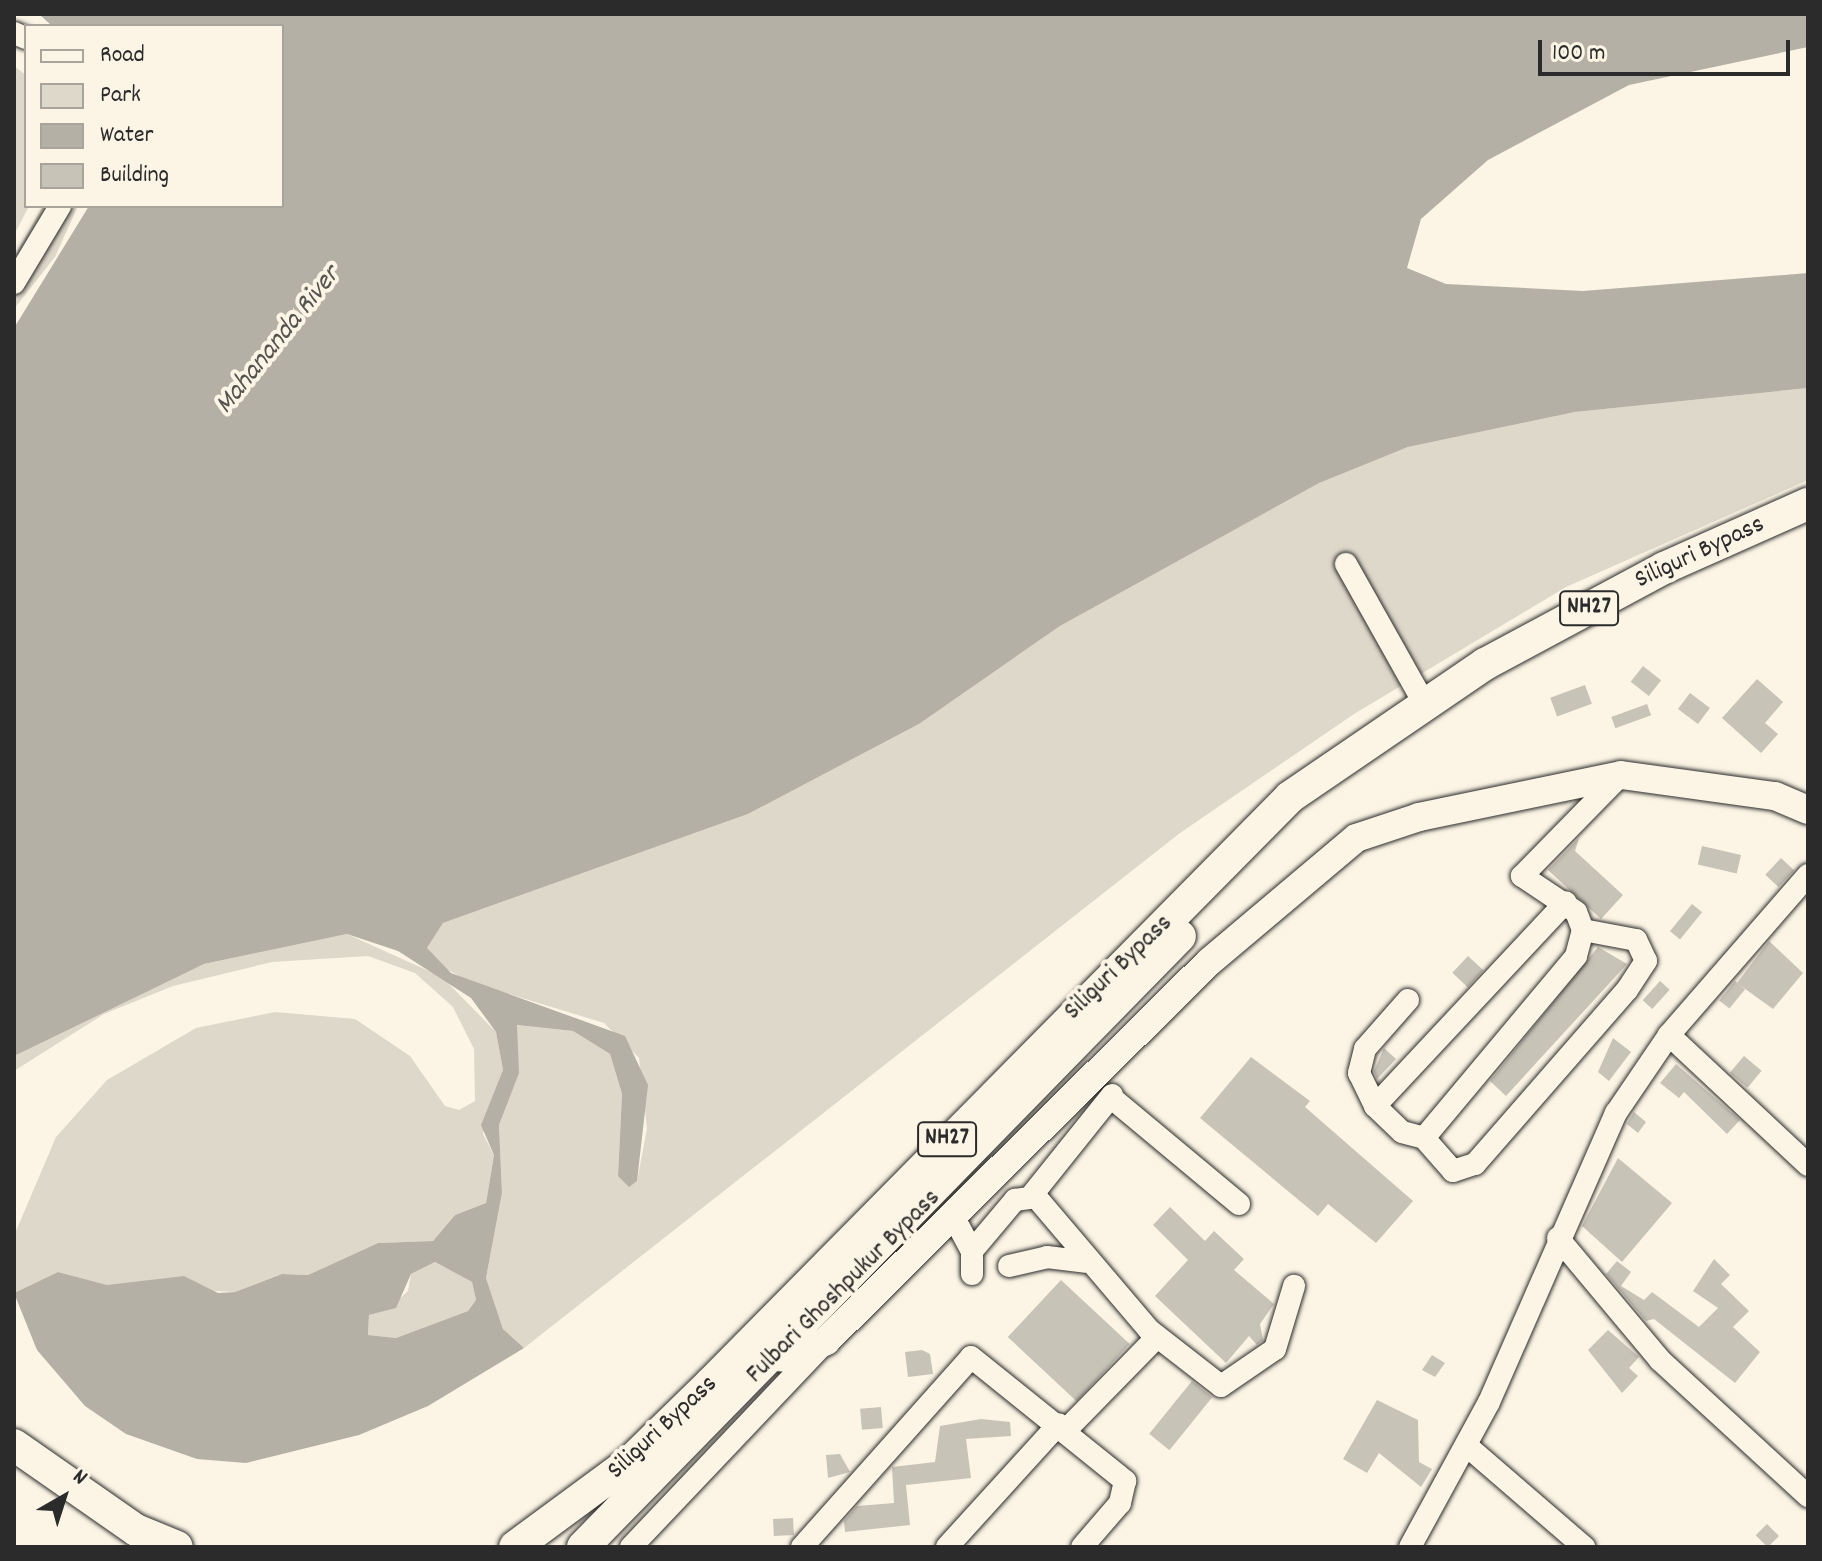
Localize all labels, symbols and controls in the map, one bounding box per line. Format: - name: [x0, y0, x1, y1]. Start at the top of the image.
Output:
- legend: [24, 24, 284, 208]
- scale bar: [1542, 24, 1794, 74]
- text: 100 m: [1552, 37, 1605, 71]
- text: Road: [100, 39, 145, 73]
- text: Park: [100, 79, 141, 113]
- text: Water: [100, 119, 153, 153]
- text: Building: [100, 159, 169, 193]
- water label: Mahananda River: [209, 260, 349, 422]
- street label: Siliguri Bypass: [1630, 509, 1770, 597]
- road number: NH27: [1559, 588, 1619, 628]
- street label: Siliguri Bypass: [1058, 908, 1180, 1028]
- road number: NH27: [917, 1119, 977, 1159]
- street label: Fulbari Ghoshpukur Bypass: [740, 1183, 948, 1391]
- street label: Siliguri Bypass: [602, 1369, 724, 1487]
- north arrow: [24, 1457, 104, 1537]
- text: N: [65, 1462, 93, 1493]

